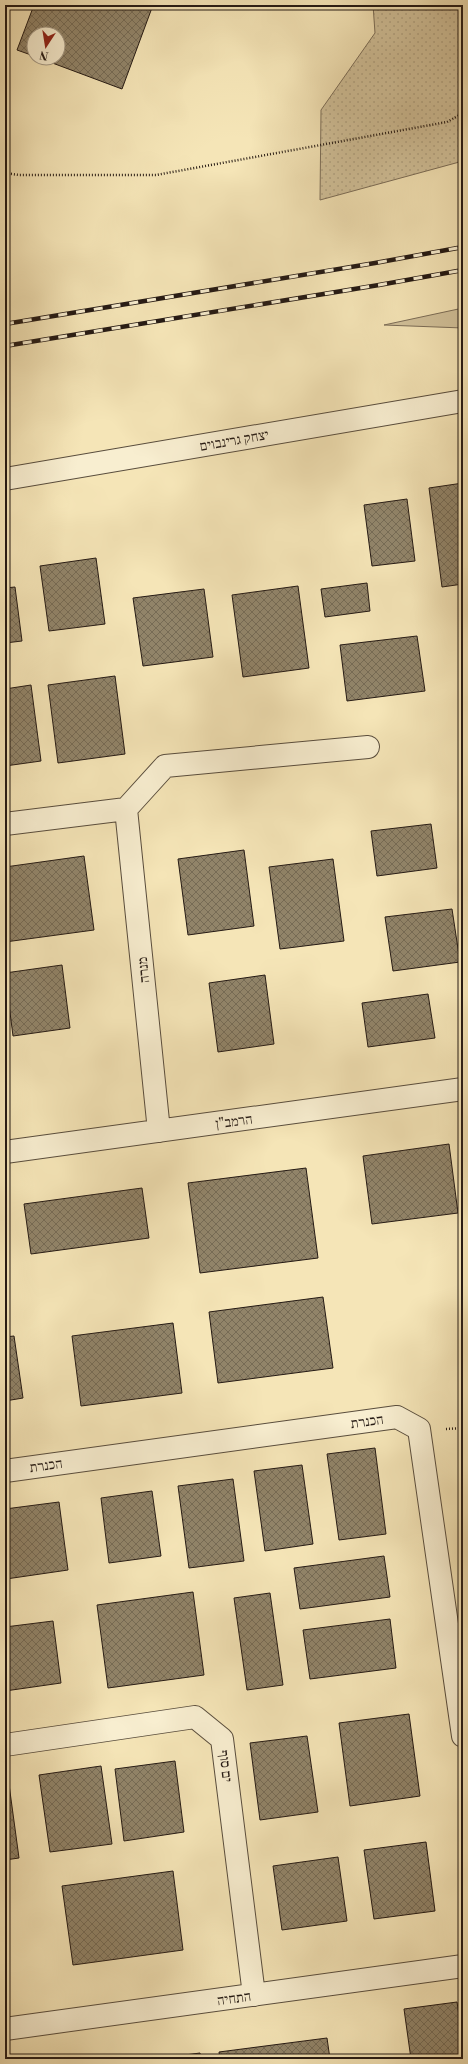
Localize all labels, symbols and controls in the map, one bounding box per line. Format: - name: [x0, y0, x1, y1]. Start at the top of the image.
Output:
- north arrow: [26, 26, 66, 66]
- text: N: [38, 47, 50, 63]
- street label: יצחק גרינבוים: [198, 426, 270, 456]
- street label: מנרה: [134, 956, 154, 984]
- street label: הרמב"ן: [215, 1110, 254, 1133]
- street label: הכנרת: [350, 1411, 385, 1433]
- street label: הכנרת: [29, 1455, 64, 1477]
- street label: ים סוף: [214, 1749, 236, 1783]
- street label: התחיה: [216, 1988, 252, 2010]

